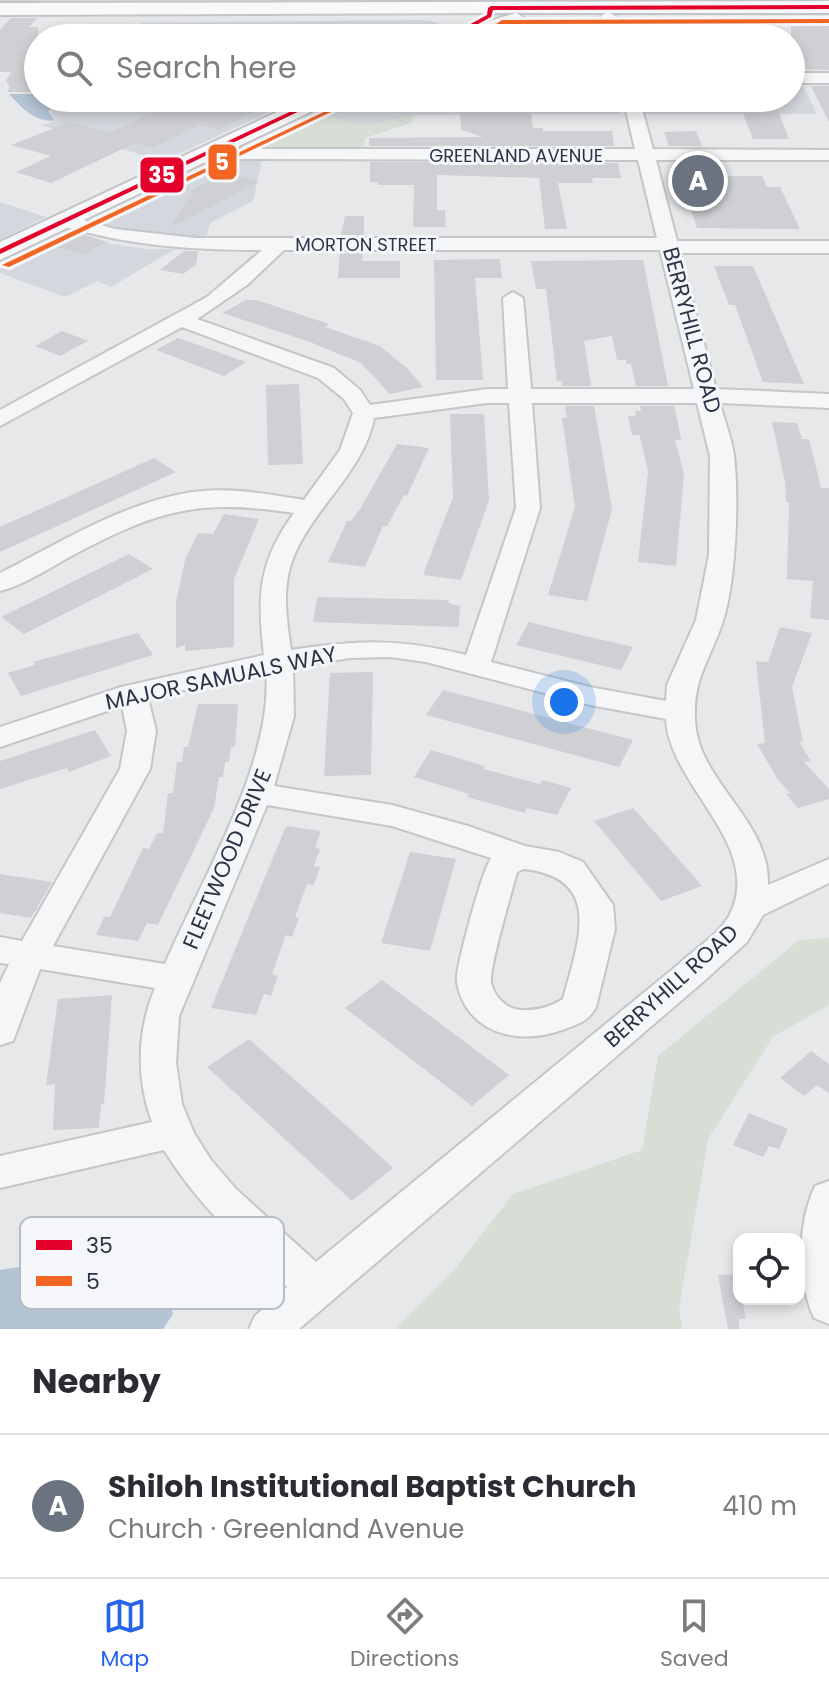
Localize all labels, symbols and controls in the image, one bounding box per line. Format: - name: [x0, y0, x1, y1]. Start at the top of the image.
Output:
- search box: [24, 24, 805, 112]
- icon: search: [52, 46, 96, 90]
- text: Search here: [116, 46, 297, 89]
- line badge: 5: [207, 143, 238, 181]
- street label: GREENLAND AVENUE: [429, 143, 603, 168]
- text: 5: [215, 147, 229, 178]
- pin: A: [672, 151, 724, 211]
- line badge: 35: [139, 156, 185, 194]
- text: 35: [148, 160, 176, 191]
- street label: MORTON STREET: [295, 232, 437, 257]
- street label: BERRYHILL ROAD: [655, 243, 729, 417]
- street label: MAJOR SAMUALS WAY: [102, 638, 340, 718]
- your location: [544, 682, 584, 722]
- street label: FLEETWOOD DRIVE: [175, 764, 279, 954]
- street label: BERRYHILL ROAD: [597, 917, 745, 1055]
- legend: [20, 1217, 284, 1309]
- text: 35: [86, 1230, 113, 1261]
- map controls: [733, 1233, 805, 1305]
- button: locate: [733, 1233, 805, 1305]
- text: 5: [86, 1266, 100, 1297]
- text: Nearby: [32, 1357, 161, 1405]
- text: Shiloh Institutional Baptist Church: [108, 1465, 637, 1508]
- text: A: [48, 1488, 68, 1524]
- text: 410 m: [722, 1488, 797, 1524]
- text: Church · Greenland Avenue: [108, 1511, 464, 1547]
- tab: Map: [100, 1594, 149, 1675]
- tab: Directions: [350, 1594, 459, 1675]
- tab: Saved: [660, 1594, 729, 1675]

